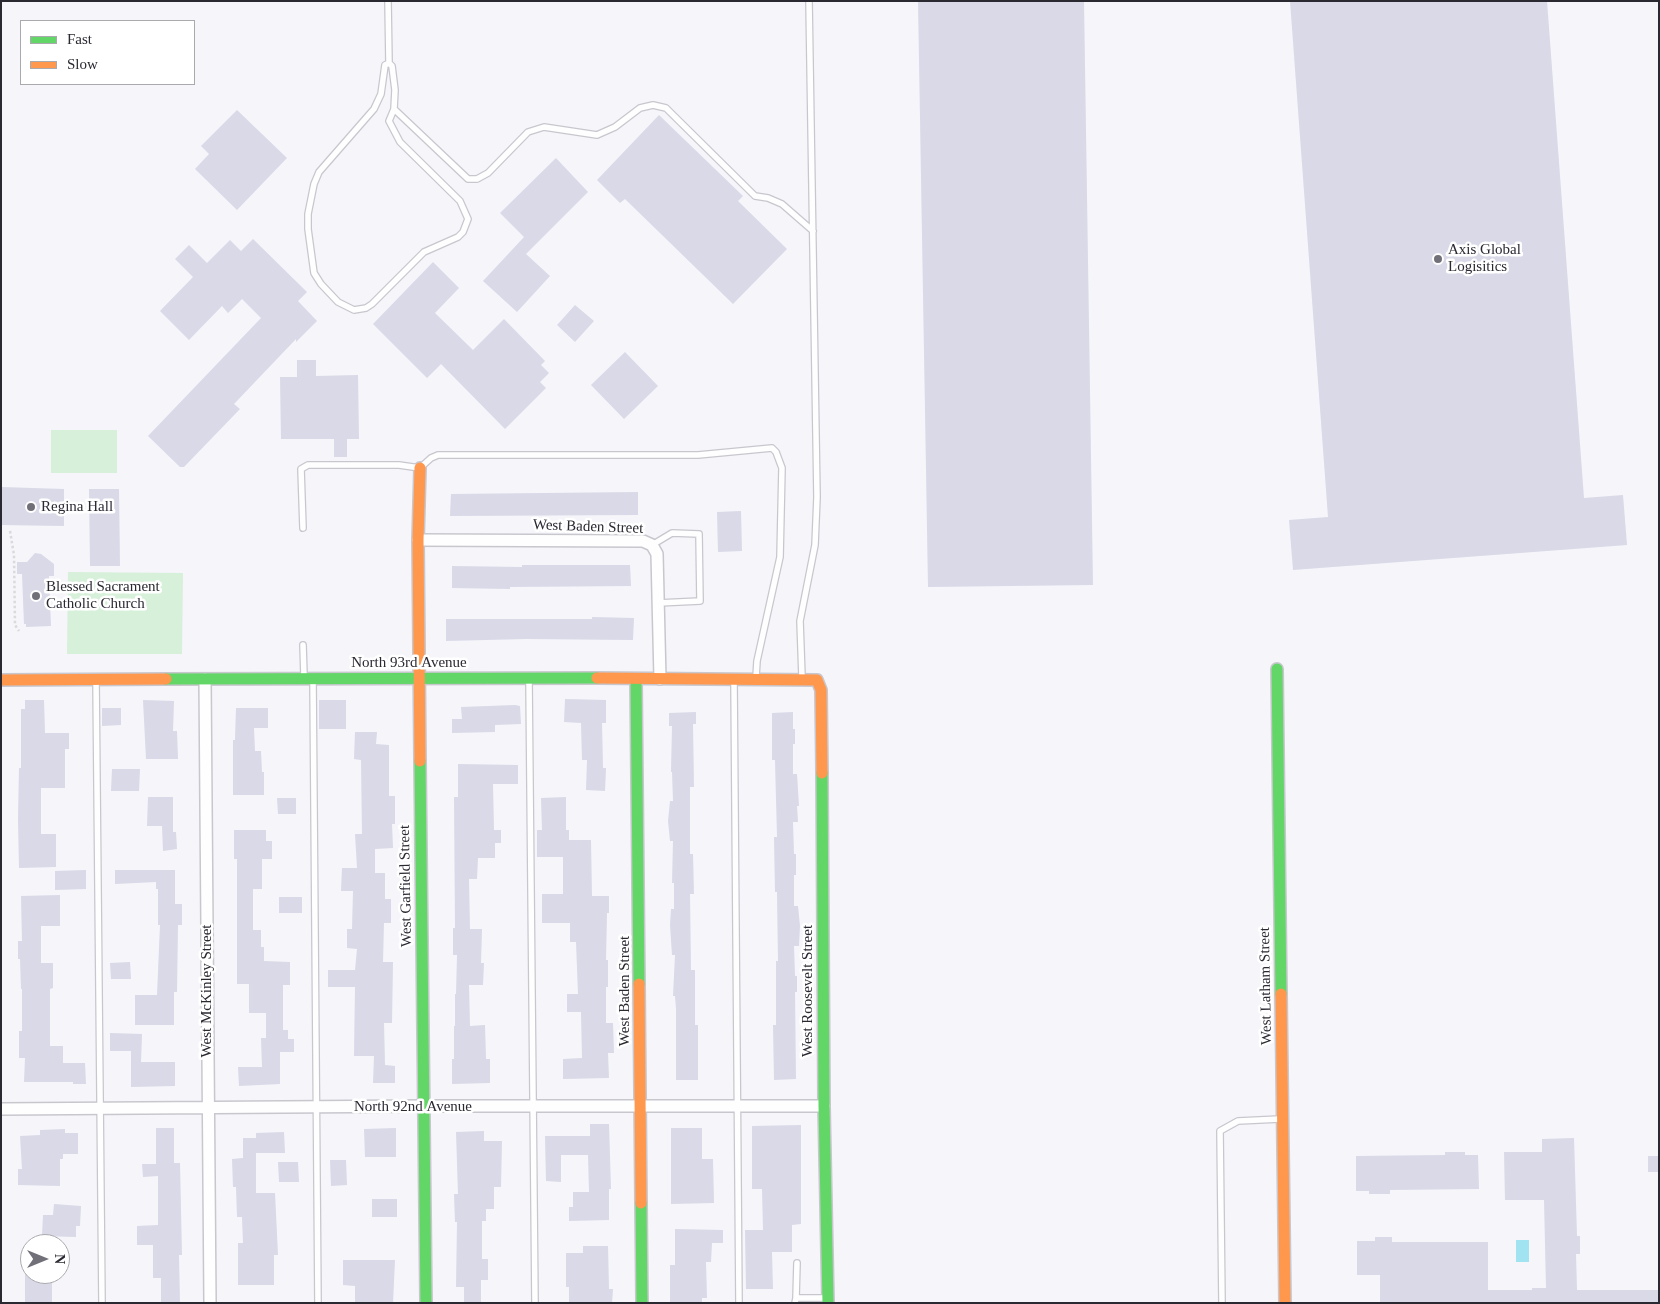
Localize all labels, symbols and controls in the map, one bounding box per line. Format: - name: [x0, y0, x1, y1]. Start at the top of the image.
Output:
- legend: [20, 20, 195, 85]
- text: Fast: [67, 31, 92, 47]
- text: Slow: [67, 56, 98, 72]
- place label: Axis Global Logisitics: [1448, 241, 1521, 276]
- marker: Axis Global Logisitics: [1432, 253, 1444, 265]
- place label: Regina Hall: [41, 498, 113, 516]
- marker: Regina Hall: [25, 501, 37, 513]
- street label: West Baden Street: [533, 516, 643, 538]
- place label: Blessed Sacrament Catholic Church: [46, 578, 160, 613]
- marker: Blessed Sacrament Catholic Church: [30, 590, 42, 602]
- street label: North 93rd Avenue: [351, 654, 467, 672]
- street label: West Garfield Street: [396, 825, 416, 947]
- street label: West McKinley Street: [198, 925, 216, 1057]
- street label: West Roosevelt Street: [799, 925, 817, 1057]
- street label: West Latham Street: [1256, 927, 1276, 1045]
- street label: West Baden Street: [616, 936, 634, 1046]
- street label: North 92nd Avenue: [354, 1098, 472, 1116]
- north arrow: [20, 1234, 70, 1284]
- text: N: [52, 1254, 67, 1264]

